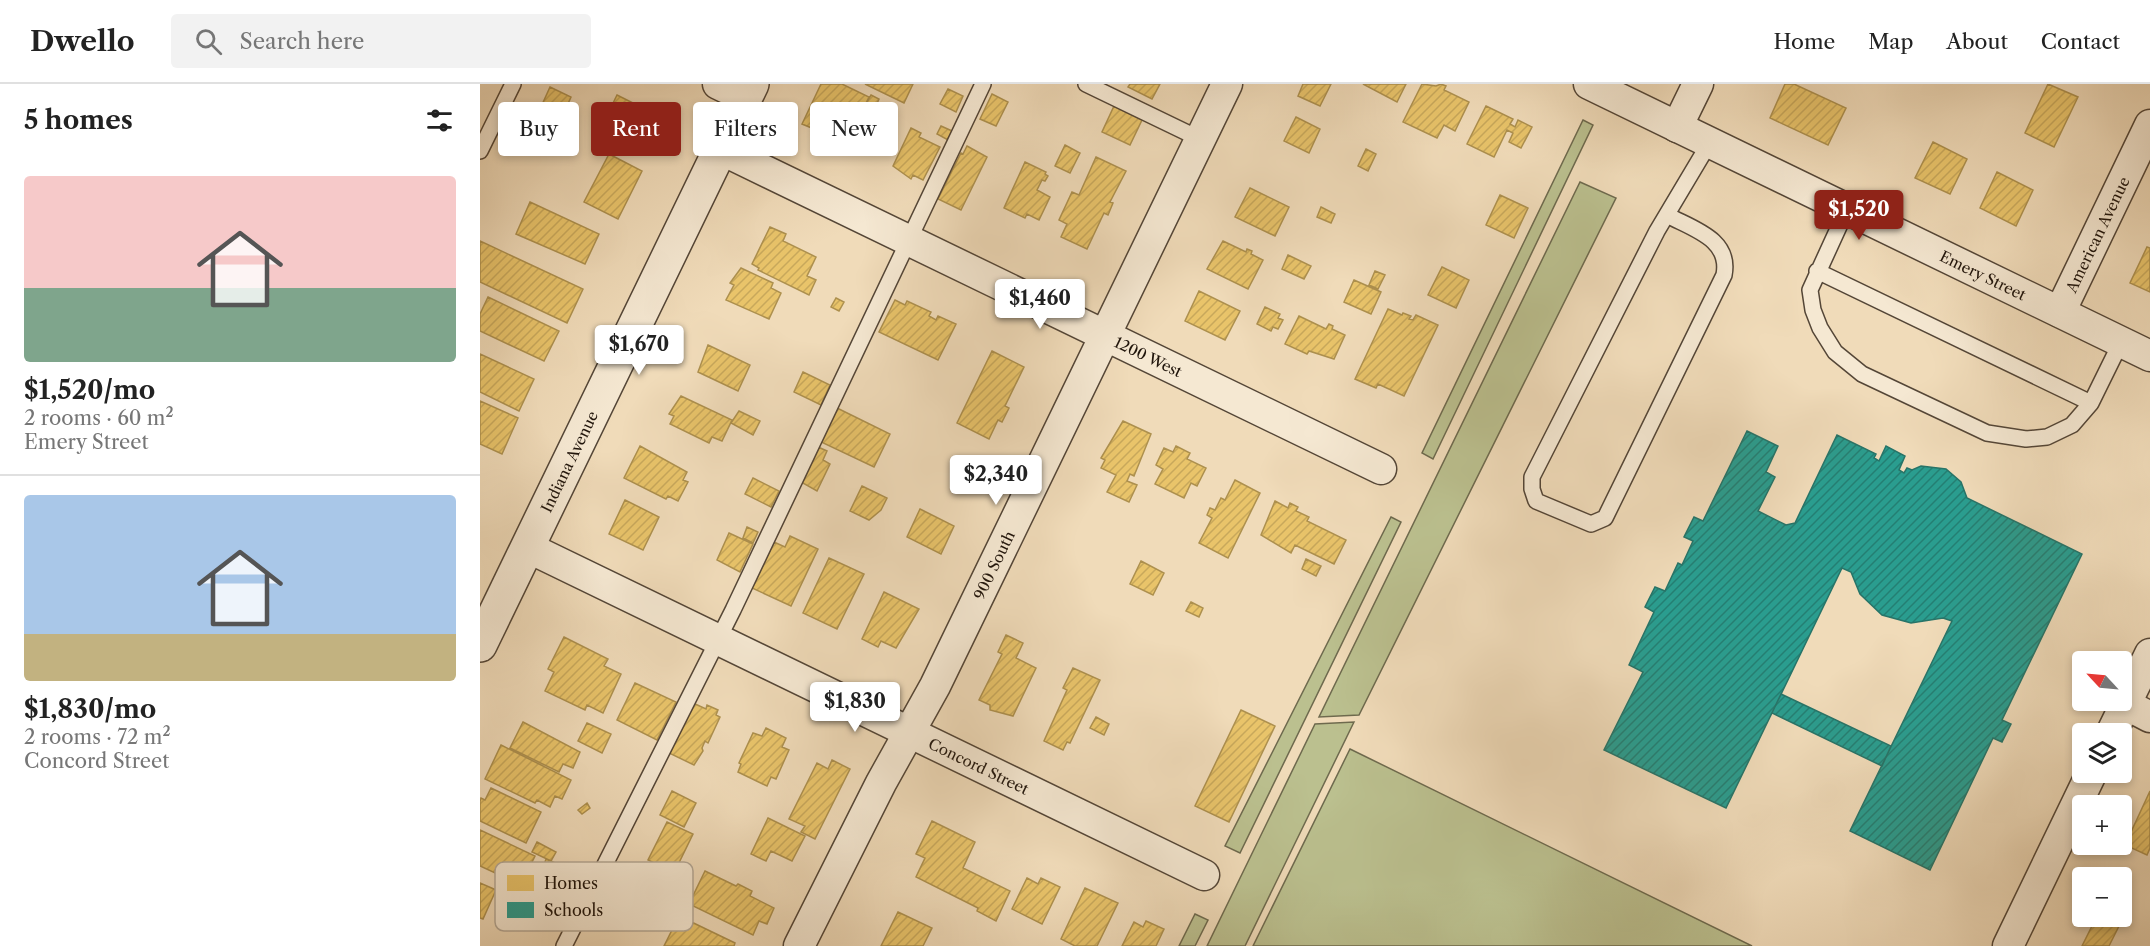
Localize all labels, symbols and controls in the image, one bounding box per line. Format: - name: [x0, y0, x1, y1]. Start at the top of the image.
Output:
- search box: [171, 14, 591, 68]
- text: Dwello: [30, 24, 135, 58]
- icon: search: [192, 25, 225, 58]
- text: Search here: [240, 28, 364, 55]
- text: Home: [1774, 29, 1835, 54]
- text: Map: [1868, 29, 1913, 54]
- text: About: [1946, 29, 2008, 54]
- text: Contact: [2041, 29, 2120, 54]
- chip: Buy: [498, 102, 579, 156]
- chip: Rent: [591, 102, 681, 156]
- chip: Filters: [693, 102, 798, 156]
- chip: New: [810, 102, 898, 156]
- text: 5 homes: [24, 104, 133, 136]
- icon: filters: [423, 104, 456, 137]
- street label: American Avenue: [2061, 173, 2133, 296]
- pin: $1,520: [1810, 190, 1908, 241]
- text: $1,520: [1828, 197, 1890, 221]
- icon: home: [186, 215, 294, 323]
- street label: Emery Street: [1937, 246, 2030, 304]
- pin: $1,460: [991, 279, 1089, 330]
- text: $1,460: [1009, 286, 1071, 310]
- pin: $1,670: [590, 325, 688, 376]
- text: $1,670: [609, 332, 669, 356]
- street label: 1200 West: [1112, 332, 1186, 381]
- text: $1,520/mo: [24, 374, 155, 406]
- text: 2 rooms · 60 m²: [24, 406, 174, 430]
- street label: Indiana Avenue: [536, 408, 602, 515]
- text: Emery Street: [24, 430, 149, 454]
- pin: $2,340: [947, 455, 1045, 506]
- text: $2,340: [964, 462, 1028, 486]
- street label: 900 South: [969, 527, 1019, 602]
- icon: home: [186, 534, 294, 642]
- north arrow: [2072, 651, 2132, 711]
- map controls: [2072, 651, 2132, 927]
- pin: $1,830: [806, 682, 904, 733]
- text: $1,830: [824, 689, 886, 713]
- text: $1,830/mo: [24, 693, 156, 725]
- button: layers: [2072, 723, 2132, 783]
- text: 2 rooms · 72 m²: [24, 725, 171, 749]
- street label: Concord Street: [926, 734, 1033, 799]
- text: Concord Street: [24, 749, 169, 773]
- button: +: [2072, 795, 2132, 855]
- legend: [495, 862, 693, 931]
- button: −: [2072, 867, 2132, 927]
- text: Homes: [544, 873, 598, 893]
- text: Schools: [544, 900, 603, 920]

